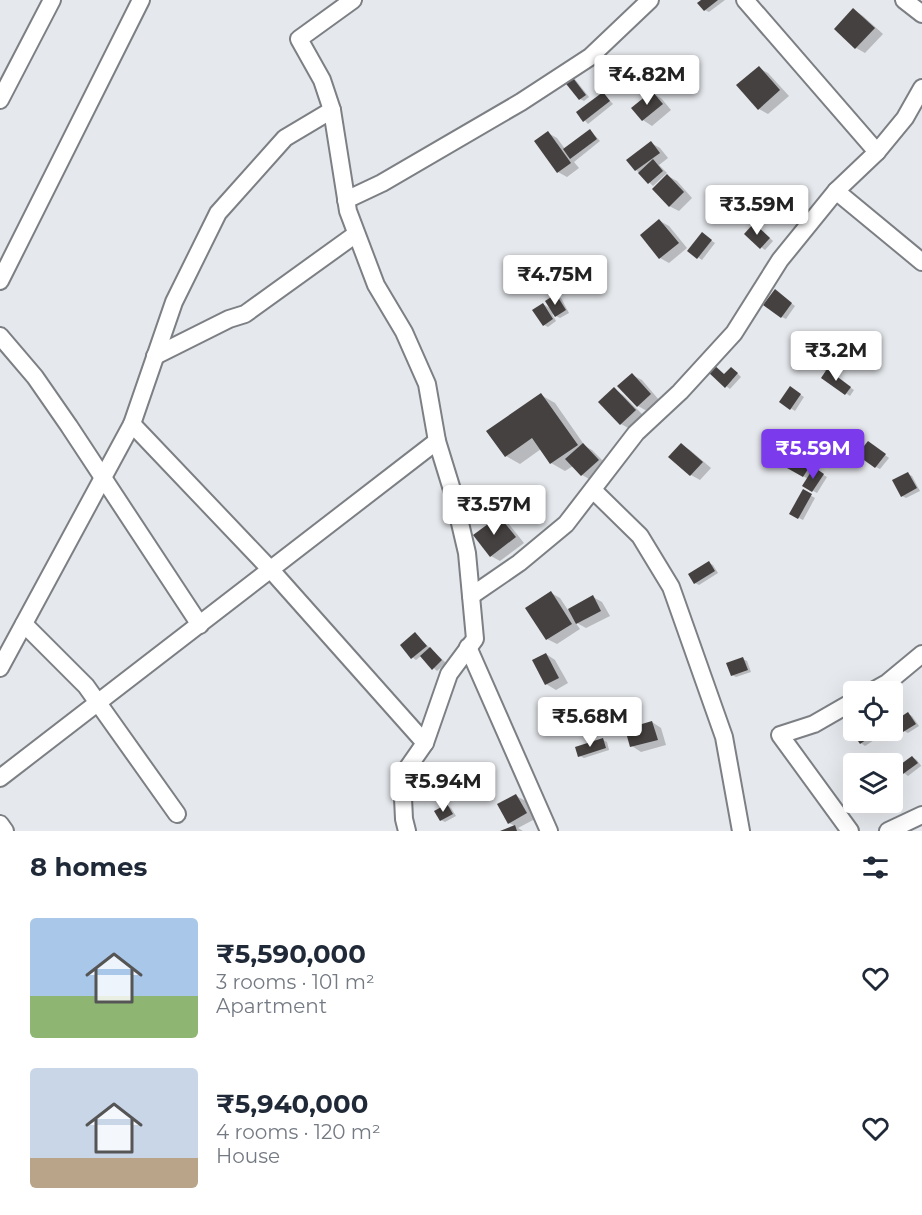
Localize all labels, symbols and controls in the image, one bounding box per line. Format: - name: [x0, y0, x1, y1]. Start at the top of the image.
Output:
- pin: ₹4.82M: [598, 55, 696, 106]
- text: ₹4.82M: [608, 62, 686, 86]
- pin: ₹3.59M: [708, 185, 806, 236]
- text: ₹3.59M: [719, 192, 795, 216]
- pin: ₹4.75M: [506, 255, 604, 306]
- text: ₹4.75M: [517, 262, 593, 286]
- pin: ₹3.2M: [794, 331, 878, 382]
- text: ₹3.2M: [805, 338, 867, 362]
- pin: ₹5.59M: [764, 429, 862, 480]
- text: ₹5.59M: [775, 436, 851, 460]
- pin: ₹3.57M: [445, 485, 543, 536]
- text: ₹3.57M: [457, 492, 531, 516]
- map controls: [843, 681, 903, 813]
- button: locate: [843, 681, 903, 741]
- pin: ₹5.68M: [541, 697, 639, 748]
- text: ₹5.68M: [552, 704, 628, 728]
- button: layers: [843, 753, 903, 813]
- pin: ₹5.94M: [394, 762, 492, 813]
- text: ₹5.94M: [404, 769, 482, 793]
- text: 8 homes: [30, 851, 147, 883]
- icon: filters: [859, 851, 892, 884]
- text: ₹5,590,000: [216, 938, 366, 970]
- icon: home: [78, 942, 150, 1014]
- icon: heart: [859, 962, 892, 995]
- text: 3 rooms · 101 m²: [216, 970, 375, 994]
- text: Apartment: [216, 994, 327, 1018]
- text: ₹5,940,000: [216, 1088, 368, 1120]
- icon: home: [78, 1092, 150, 1164]
- icon: heart: [859, 1112, 892, 1145]
- text: 4 rooms · 120 m²: [216, 1120, 381, 1144]
- text: House: [216, 1144, 280, 1168]

